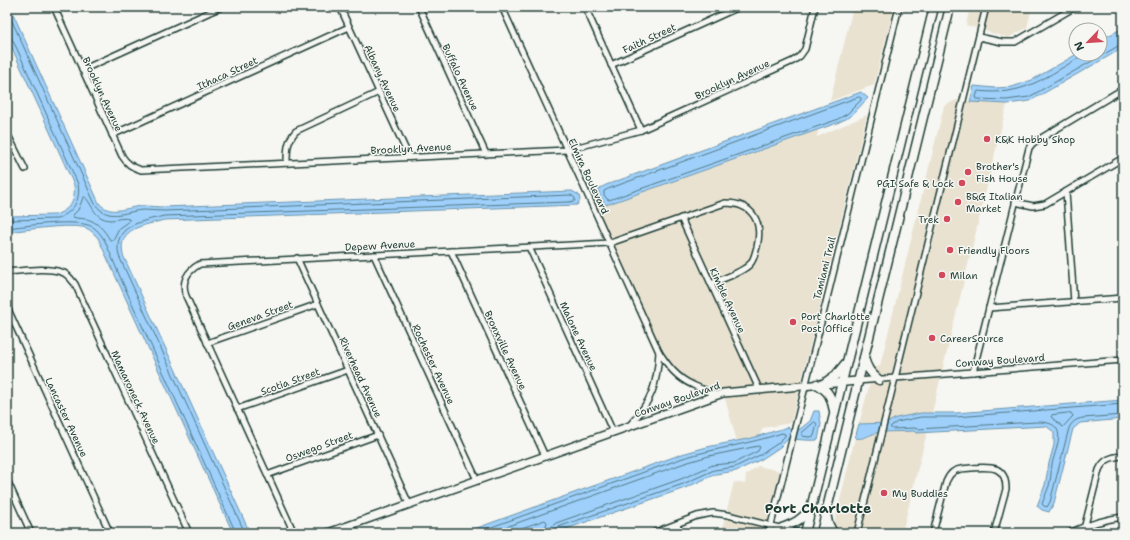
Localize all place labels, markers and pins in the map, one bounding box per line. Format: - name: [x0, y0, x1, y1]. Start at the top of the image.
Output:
- place label: K&K Hobby Shop: [995, 133, 1075, 146]
- marker: K&K Hobby Shop: [982, 134, 992, 144]
- place label: Brother's Fish House: [976, 160, 1028, 185]
- marker: Brother's Fish House: [963, 167, 973, 177]
- place label: PGI Safe & Lock: [877, 177, 954, 190]
- marker: PGI Safe & Lock: [957, 178, 967, 188]
- place label: B&G Italian Market: [966, 190, 1023, 215]
- marker: B&G Italian Market: [953, 197, 963, 207]
- place label: Trek: [918, 213, 939, 226]
- marker: Trek: [942, 214, 952, 224]
- place label: Friendly Floors: [958, 244, 1030, 257]
- marker: Friendly Floors: [945, 245, 955, 255]
- place label: Milan: [950, 269, 978, 282]
- marker: Milan: [937, 270, 947, 280]
- place label: Port Charlotte Post Office: [801, 310, 870, 335]
- marker: Port Charlotte Post Office: [788, 317, 798, 327]
- place label: CareerSource: [940, 332, 1004, 345]
- marker: CareerSource: [927, 333, 937, 343]
- place label: My Buddies: [892, 487, 948, 500]
- marker: My Buddies: [879, 488, 889, 498]

